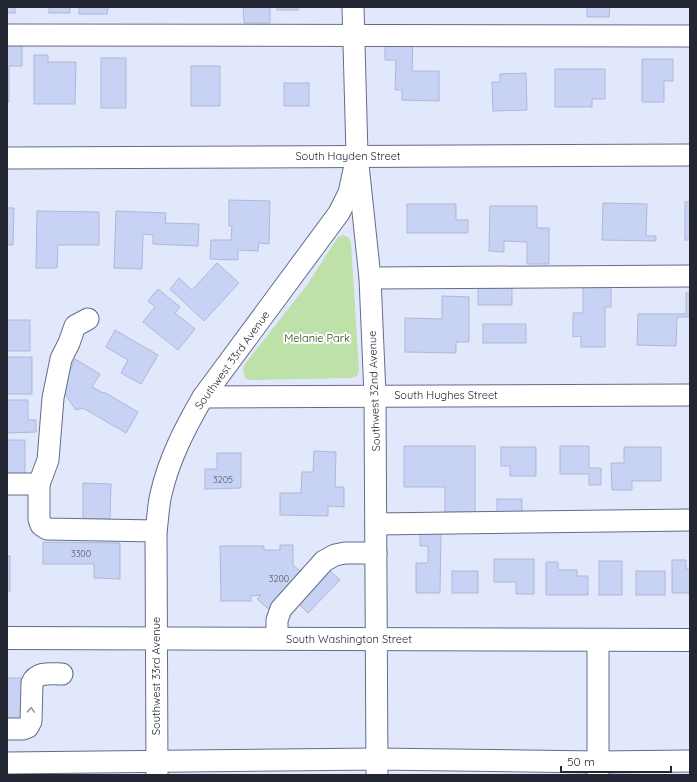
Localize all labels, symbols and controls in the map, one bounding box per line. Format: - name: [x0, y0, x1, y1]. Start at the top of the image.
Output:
- street label: South Hayden Street: [295, 149, 401, 163]
- street label: Southwest 33rd Avenue: [192, 308, 272, 412]
- street label: Southwest 32nd Avenue: [365, 330, 383, 452]
- park label: Melanie Park: [284, 331, 350, 345]
- street label: South Hughes Street: [394, 388, 498, 402]
- house number: 3205: [213, 474, 233, 485]
- house number: 3300: [71, 548, 91, 559]
- house number: 3200: [269, 573, 289, 584]
- street label: Southwest 33rd Avenue: [149, 617, 163, 735]
- street label: South Washington Street: [286, 632, 412, 646]
- one-way arrow: [27, 707, 35, 713]
- scale bar: [561, 748, 671, 774]
- text: 50 m: [567, 754, 595, 769]

